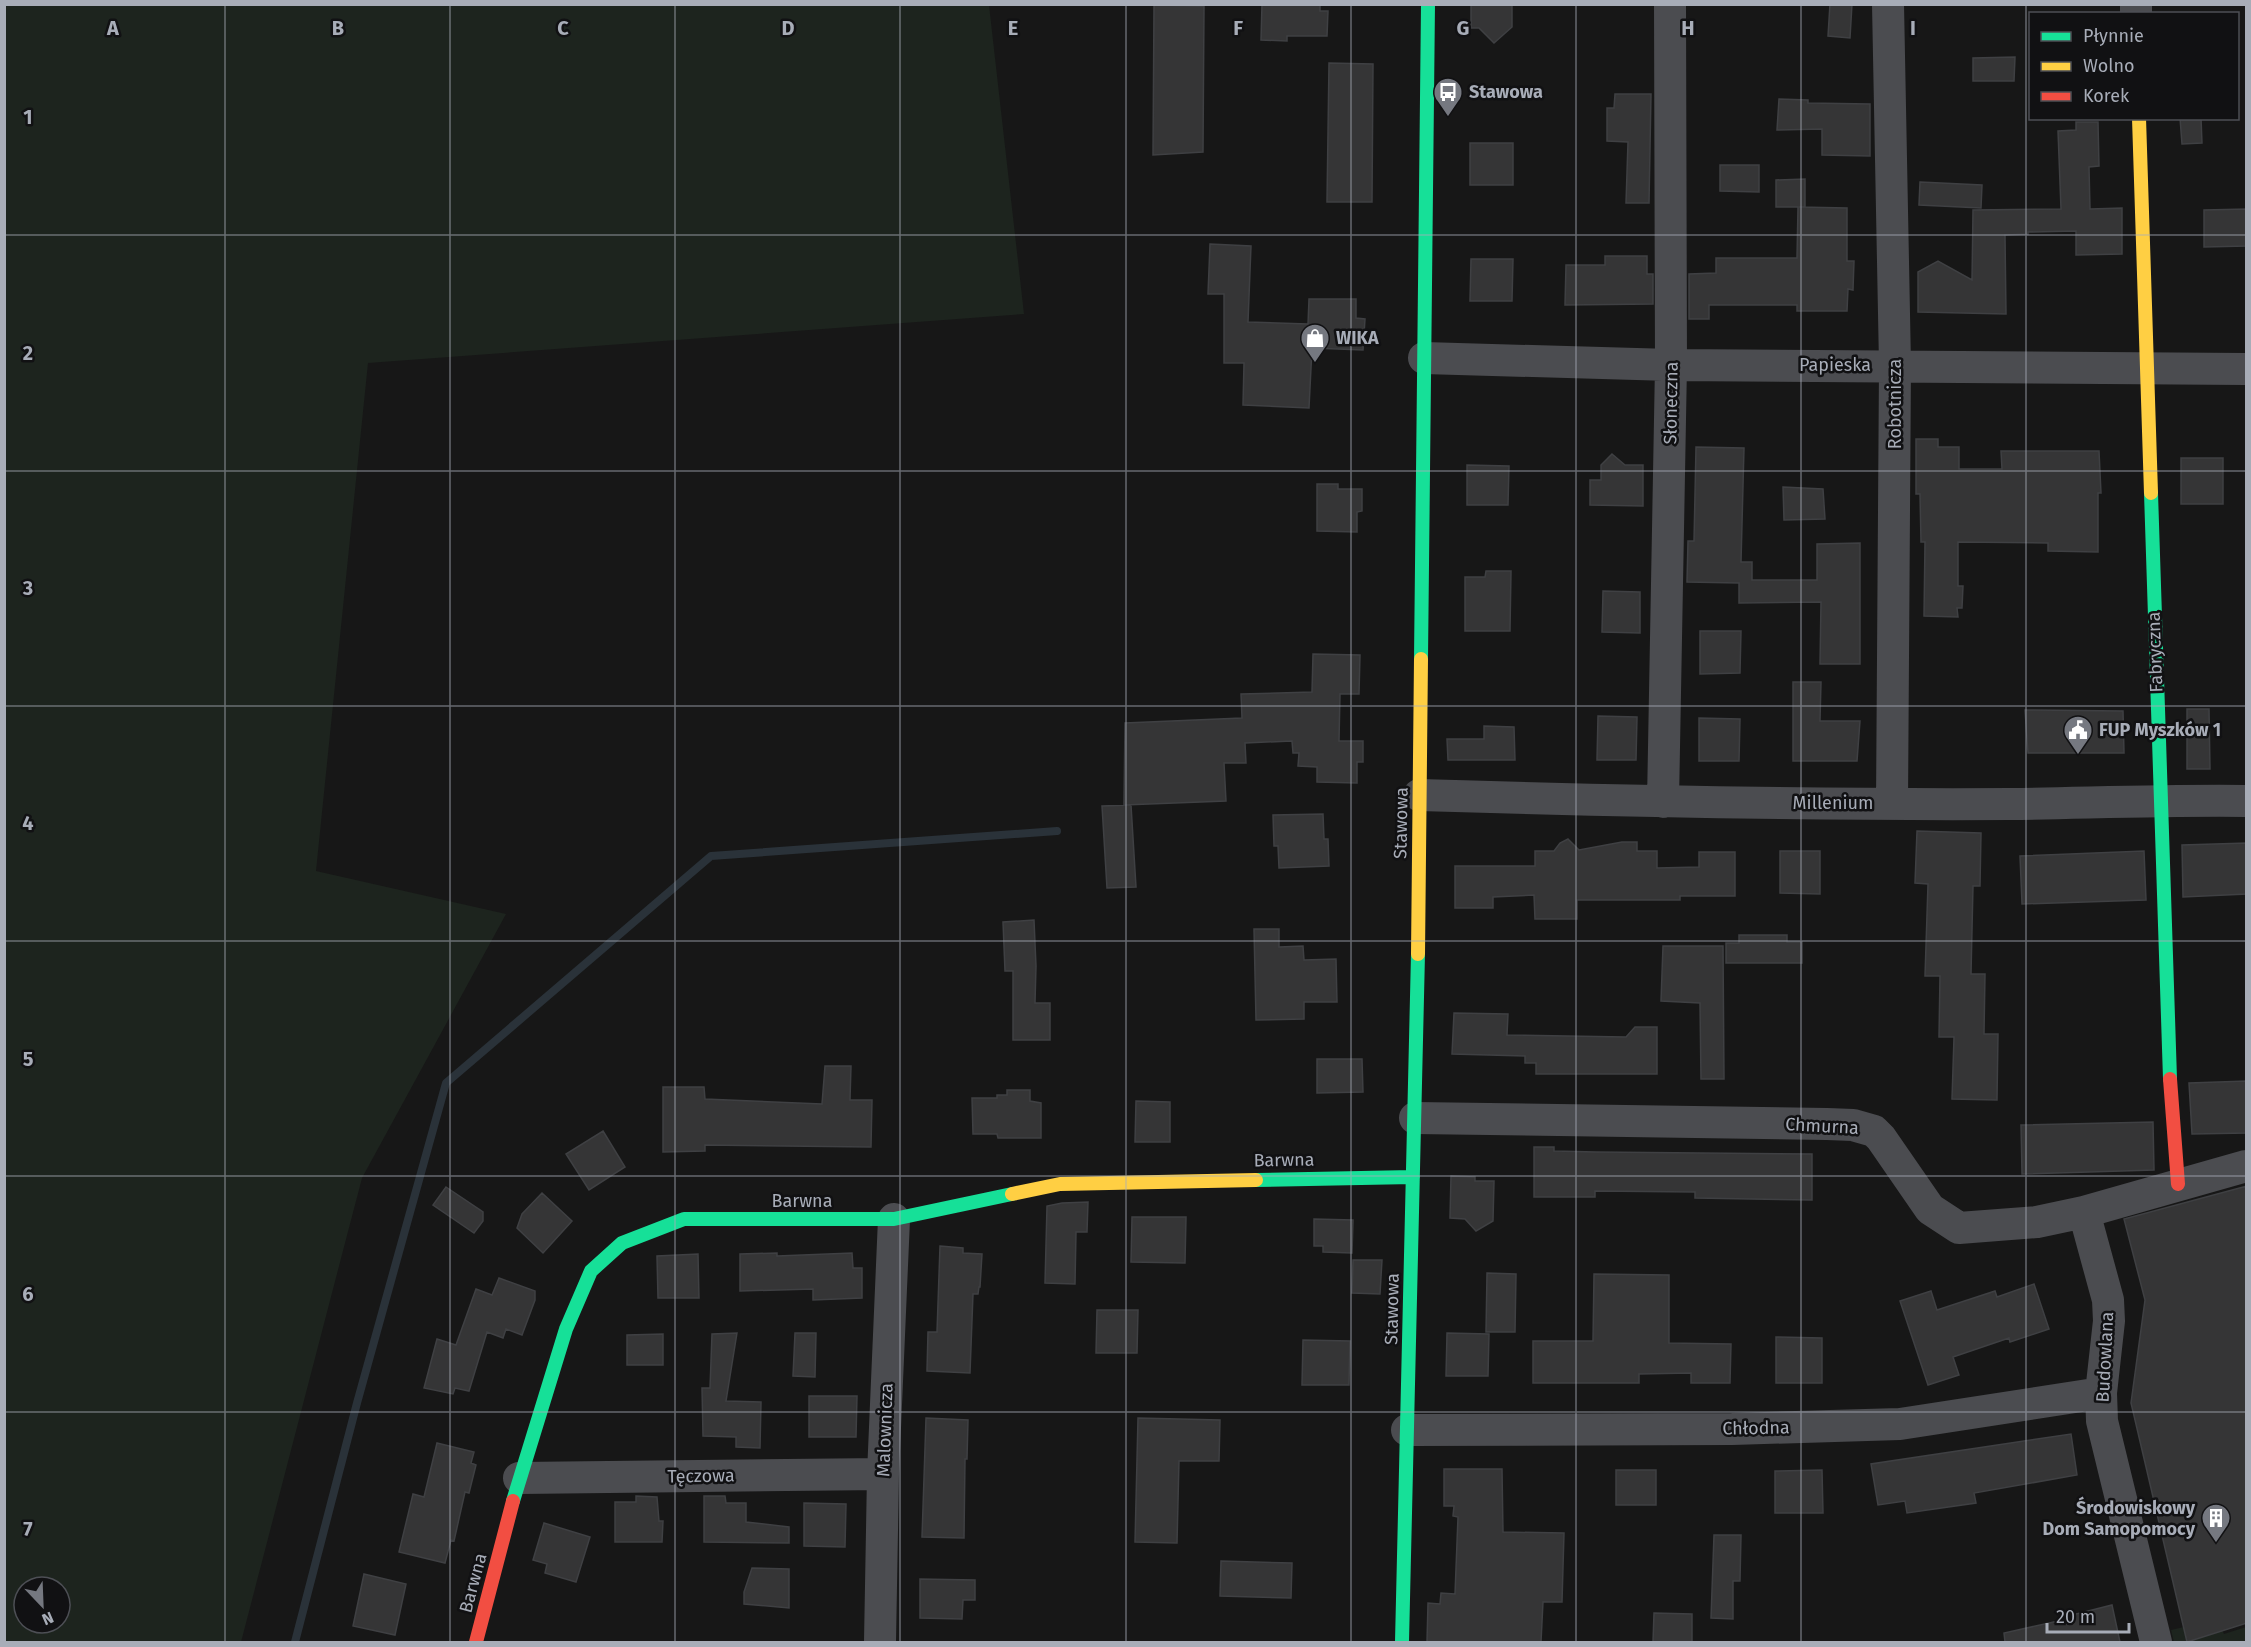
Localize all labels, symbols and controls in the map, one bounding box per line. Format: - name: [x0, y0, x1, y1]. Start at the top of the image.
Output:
- legend: [2029, 12, 2239, 120]
- text: A: [106, 16, 120, 40]
- text: B: [332, 16, 344, 40]
- text: C: [557, 16, 569, 40]
- text: D: [781, 16, 795, 40]
- text: E: [1008, 16, 1018, 40]
- text: F: [1233, 16, 1243, 40]
- text: G: [1457, 16, 1469, 40]
- text: H: [1681, 16, 1695, 40]
- text: I: [1910, 16, 1916, 40]
- text: Płynnie: [2083, 25, 2144, 47]
- text: Wolno: [2083, 55, 2135, 77]
- bus stop icon: Stawowa: [1432, 76, 1464, 118]
- place label: Stawowa: [1469, 81, 1543, 103]
- text: Korek: [2083, 85, 2130, 107]
- text: 1: [23, 105, 33, 129]
- shop icon: WIKA: [1299, 322, 1331, 364]
- place label: WIKA: [1336, 327, 1379, 349]
- text: 2: [23, 341, 33, 365]
- street label: Papieska: [1799, 354, 1871, 376]
- street label: Robotnicza: [1884, 359, 1906, 449]
- street label: Słoneczna: [1659, 361, 1683, 445]
- text: 3: [22, 576, 33, 600]
- street label: Fabryczna: [2143, 611, 2167, 693]
- public building icon: FUP Myszków 1: [2062, 714, 2094, 756]
- place label: FUP Myszków 1: [2099, 719, 2221, 741]
- street label: Stawowa: [1389, 787, 1413, 859]
- street label: Millenium: [1793, 792, 1873, 814]
- text: 4: [22, 811, 34, 835]
- text: 5: [23, 1047, 34, 1071]
- street label: Chmurna: [1785, 1113, 1859, 1139]
- street label: Barwna: [1253, 1148, 1315, 1172]
- street label: Barwna: [772, 1190, 832, 1212]
- street label: Stawowa: [1380, 1273, 1404, 1345]
- text: 6: [22, 1282, 34, 1306]
- street label: Budowlana: [2092, 1311, 2118, 1403]
- street label: Malownicza: [872, 1383, 898, 1477]
- street label: Chłodna: [1722, 1416, 1790, 1440]
- street label: Tęczowa: [667, 1464, 735, 1488]
- place label: Środowiskowy Dom Samopomocy: [2042, 1496, 2196, 1540]
- building icon: Środowiskowy Dom Samopomocy: [2200, 1502, 2232, 1544]
- text: 7: [23, 1517, 33, 1541]
- street label: Barwna: [454, 1551, 492, 1615]
- north arrow: [12, 1575, 72, 1635]
- scale bar: [2047, 1596, 2130, 1634]
- text: 20 m: [2056, 1606, 2095, 1628]
- text: N: [39, 1608, 56, 1629]

